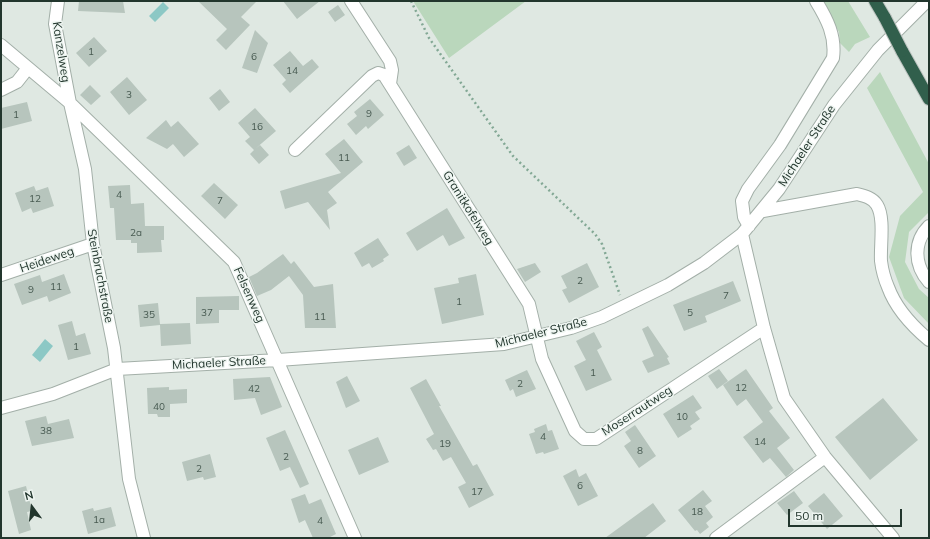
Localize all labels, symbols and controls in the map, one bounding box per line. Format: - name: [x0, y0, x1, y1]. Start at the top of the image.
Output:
- street label: Kanzelweg: [49, 21, 73, 83]
- house number: 1: [88, 46, 94, 58]
- house number: 6: [251, 51, 257, 63]
- house number: 14: [286, 65, 298, 77]
- house number: 3: [126, 89, 132, 101]
- street label: Michaeler Straße: [775, 103, 839, 189]
- house number: 9: [366, 108, 372, 120]
- house number: 1: [13, 109, 19, 121]
- house number: 16: [251, 121, 263, 133]
- house number: 11: [338, 152, 350, 164]
- street label: Granitkofelweg: [439, 168, 497, 248]
- house number: 4: [116, 189, 122, 201]
- house number: 12: [29, 193, 41, 205]
- house number: 7: [217, 195, 223, 207]
- house number: 2a: [130, 227, 142, 239]
- street label: Steinbruchstraße: [84, 228, 116, 324]
- street label: Heideweg: [18, 244, 76, 276]
- street label: Felsenweg: [230, 265, 268, 325]
- house number: 2: [577, 275, 583, 287]
- house number: 11: [50, 281, 62, 293]
- house number: 9: [28, 284, 34, 296]
- house number: 7: [723, 290, 729, 302]
- house number: 1: [456, 296, 462, 308]
- house number: 37: [201, 307, 213, 319]
- house number: 5: [687, 307, 693, 319]
- house number: 35: [143, 309, 155, 321]
- house number: 11: [314, 311, 326, 323]
- street label: Michaeler Straße: [494, 315, 588, 351]
- house number: 1: [73, 341, 79, 353]
- street label: Michaeler Straße: [172, 353, 266, 373]
- house number: 1: [590, 367, 596, 379]
- house number: 2: [517, 378, 523, 390]
- house number: 12: [735, 382, 747, 394]
- house number: 42: [248, 383, 260, 395]
- street label: Moserrautweg: [599, 383, 675, 439]
- house number: 40: [153, 401, 165, 413]
- house number: 10: [676, 411, 688, 423]
- house number: 38: [40, 425, 52, 437]
- house number: 4: [540, 431, 546, 443]
- house number: 14: [754, 436, 766, 448]
- house number: 19: [439, 438, 451, 450]
- house number: 8: [637, 445, 643, 457]
- house number: 2: [283, 451, 289, 463]
- house number: 2: [196, 463, 202, 475]
- house number: 6: [577, 480, 583, 492]
- house number: 17: [471, 486, 483, 498]
- north arrow: [12, 487, 52, 527]
- text: N: [23, 488, 35, 503]
- scale bar: [790, 501, 904, 527]
- house number: 18: [691, 506, 703, 518]
- text: 50 m: [795, 508, 823, 523]
- house number: 1a: [93, 514, 105, 526]
- house number: 4: [317, 515, 323, 527]

